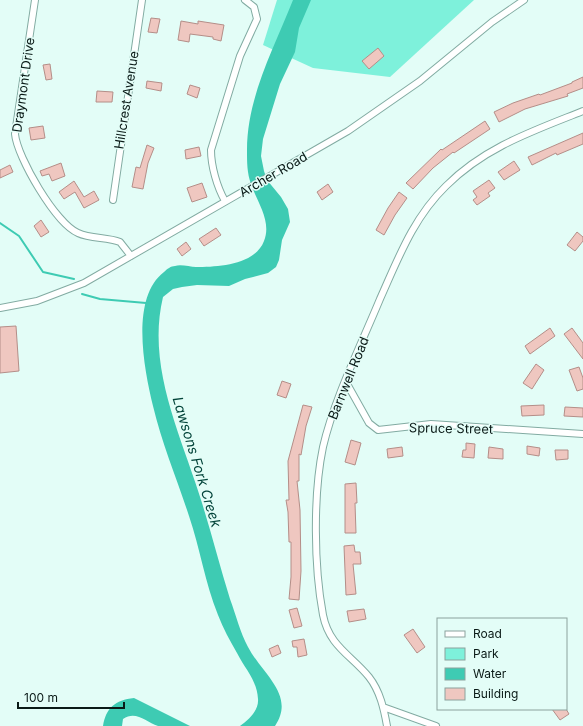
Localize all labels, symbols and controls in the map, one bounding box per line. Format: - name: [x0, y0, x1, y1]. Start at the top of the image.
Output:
- street label: Draymont Drive: [8, 36, 38, 134]
- street label: Hillcrest Avenue: [110, 50, 142, 150]
- street label: Archer Road: [236, 148, 310, 200]
- street label: Barnwell Road: [324, 334, 372, 422]
- water label: Lawsons Fork Creek: [170, 394, 226, 529]
- street label: Spruce Street: [409, 419, 493, 437]
- legend: [437, 618, 567, 710]
- text: Road: [473, 626, 502, 641]
- text: Park: [473, 646, 499, 661]
- text: Water: [473, 666, 507, 681]
- scale bar: [18, 684, 124, 710]
- text: Building: [473, 686, 518, 701]
- text: 100 m: [24, 690, 58, 705]

